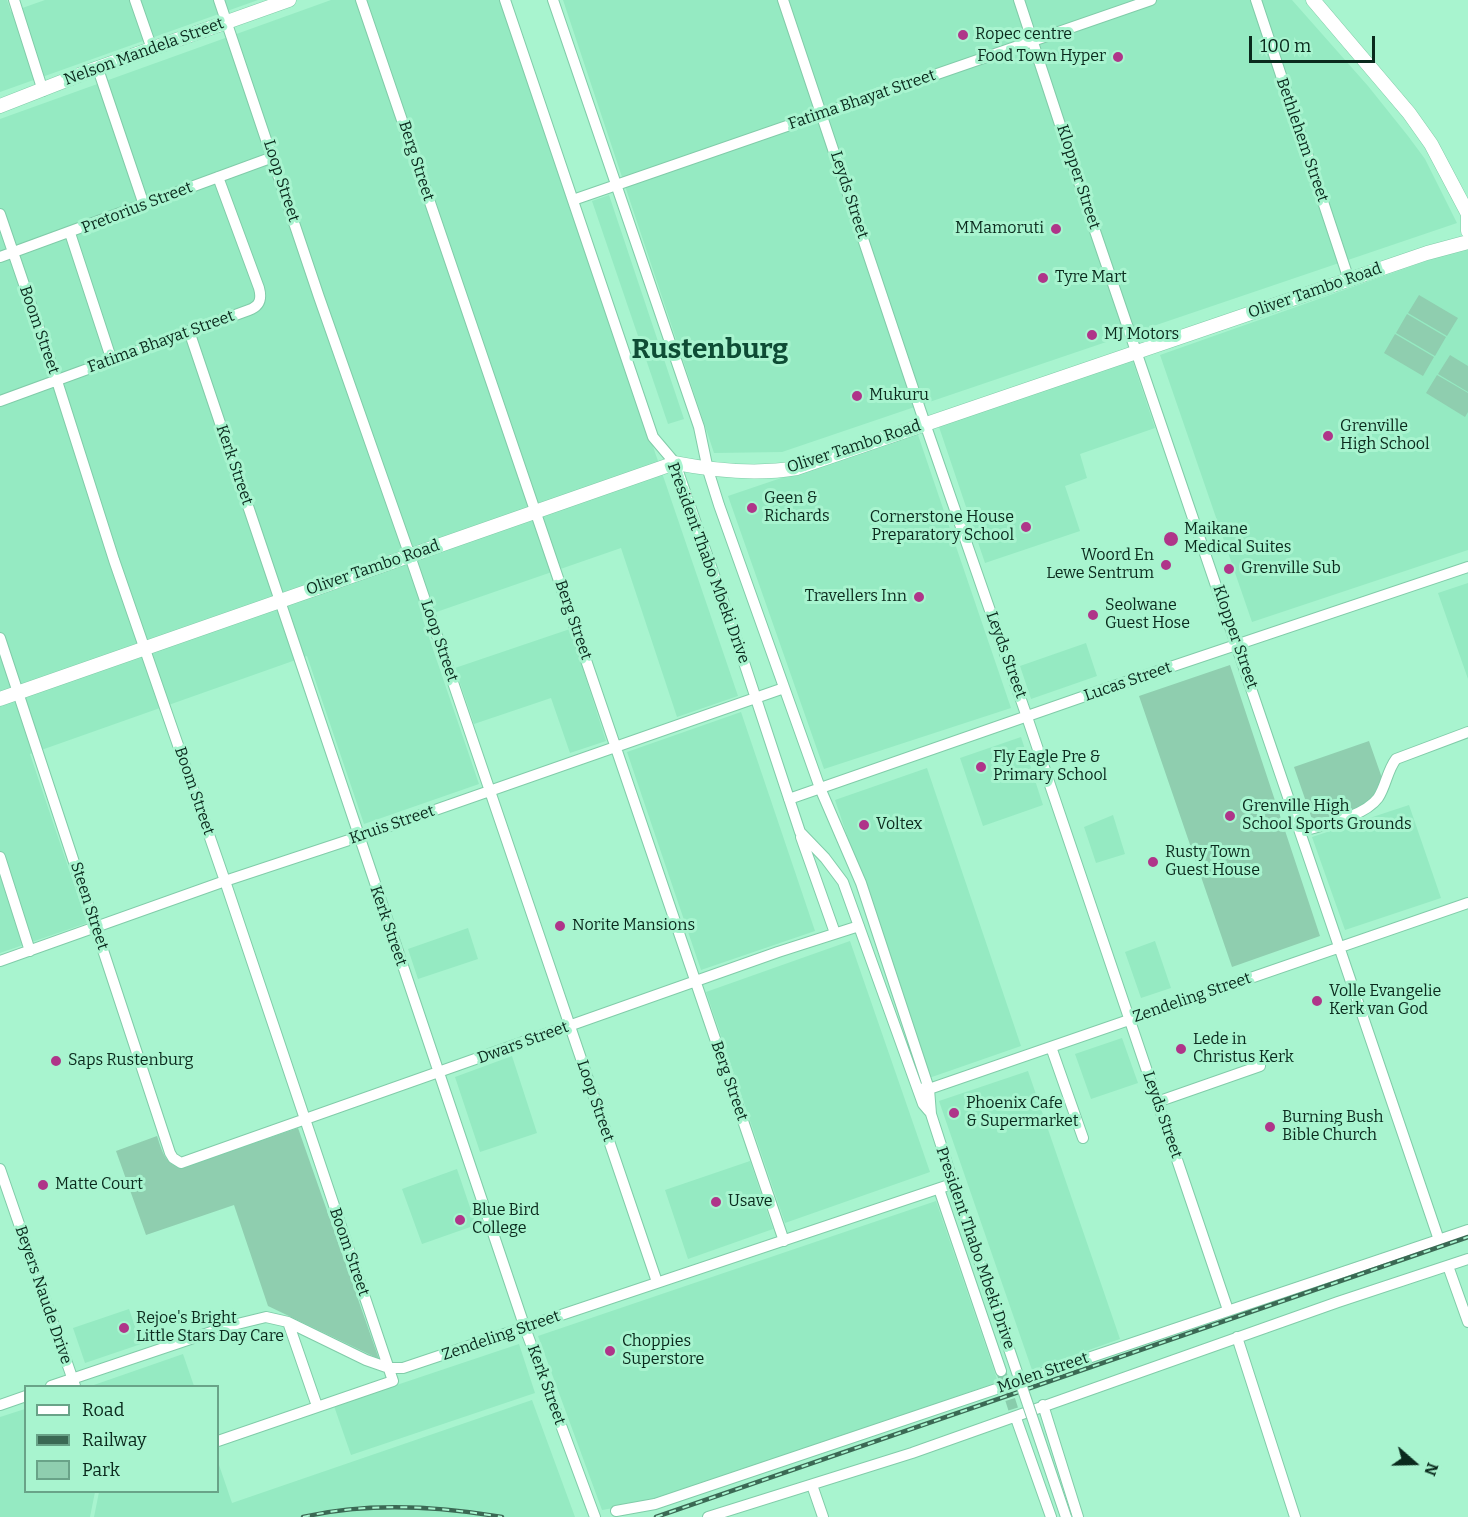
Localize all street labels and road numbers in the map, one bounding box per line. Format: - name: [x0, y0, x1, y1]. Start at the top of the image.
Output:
- street label: Nelson Mandela Street: [62, 14, 226, 90]
- street label: Fatima Bhayat Street: [786, 66, 938, 134]
- street label: Bethlehem Street: [1272, 75, 1332, 205]
- street label: Berg Street: [394, 119, 438, 203]
- street label: Klopper Street: [1052, 122, 1104, 232]
- street label: Loop Street: [259, 138, 303, 224]
- street label: Leyds Street: [826, 149, 872, 241]
- street label: Pretorius Street: [79, 178, 195, 238]
- street label: Oliver Tambo Road: [1246, 259, 1384, 323]
- street label: Boom Street: [15, 283, 63, 377]
- street label: Fatima Bhayat Street: [85, 307, 237, 377]
- street label: Oliver Tambo Road: [785, 416, 923, 478]
- street label: Kerk Street: [211, 422, 257, 508]
- street label: President Thabo Mbeki Drive: [663, 460, 753, 666]
- street label: Oliver Tambo Road: [304, 536, 442, 600]
- street label: Berg Street: [550, 578, 596, 662]
- street label: Klopper Street: [1208, 583, 1262, 691]
- street label: Loop Street: [416, 598, 462, 684]
- street label: Leyds Street: [981, 609, 1031, 701]
- street label: Lucas Street: [1082, 658, 1174, 706]
- street label: Boom Street: [170, 744, 218, 838]
- street label: Kruis Street: [347, 801, 437, 849]
- street label: Steen Street: [66, 860, 112, 952]
- street label: Kerk Street: [365, 883, 411, 969]
- street label: Zendeling Street: [1130, 969, 1254, 1027]
- street label: Dwars Street: [475, 1018, 571, 1068]
- street label: Berg Street: [706, 1039, 752, 1123]
- street label: Loop Street: [572, 1058, 618, 1144]
- street label: Leyds Street: [1138, 1069, 1186, 1161]
- street label: President Thabo Mbeki Drive: [931, 1144, 1019, 1352]
- street label: Boom Street: [325, 1205, 373, 1299]
- street label: Beyers Naude Drive: [10, 1223, 76, 1367]
- street label: Zendeling Street: [439, 1307, 563, 1365]
- street label: Kerk Street: [523, 1342, 569, 1428]
- street label: Molen Street: [995, 1348, 1091, 1398]

